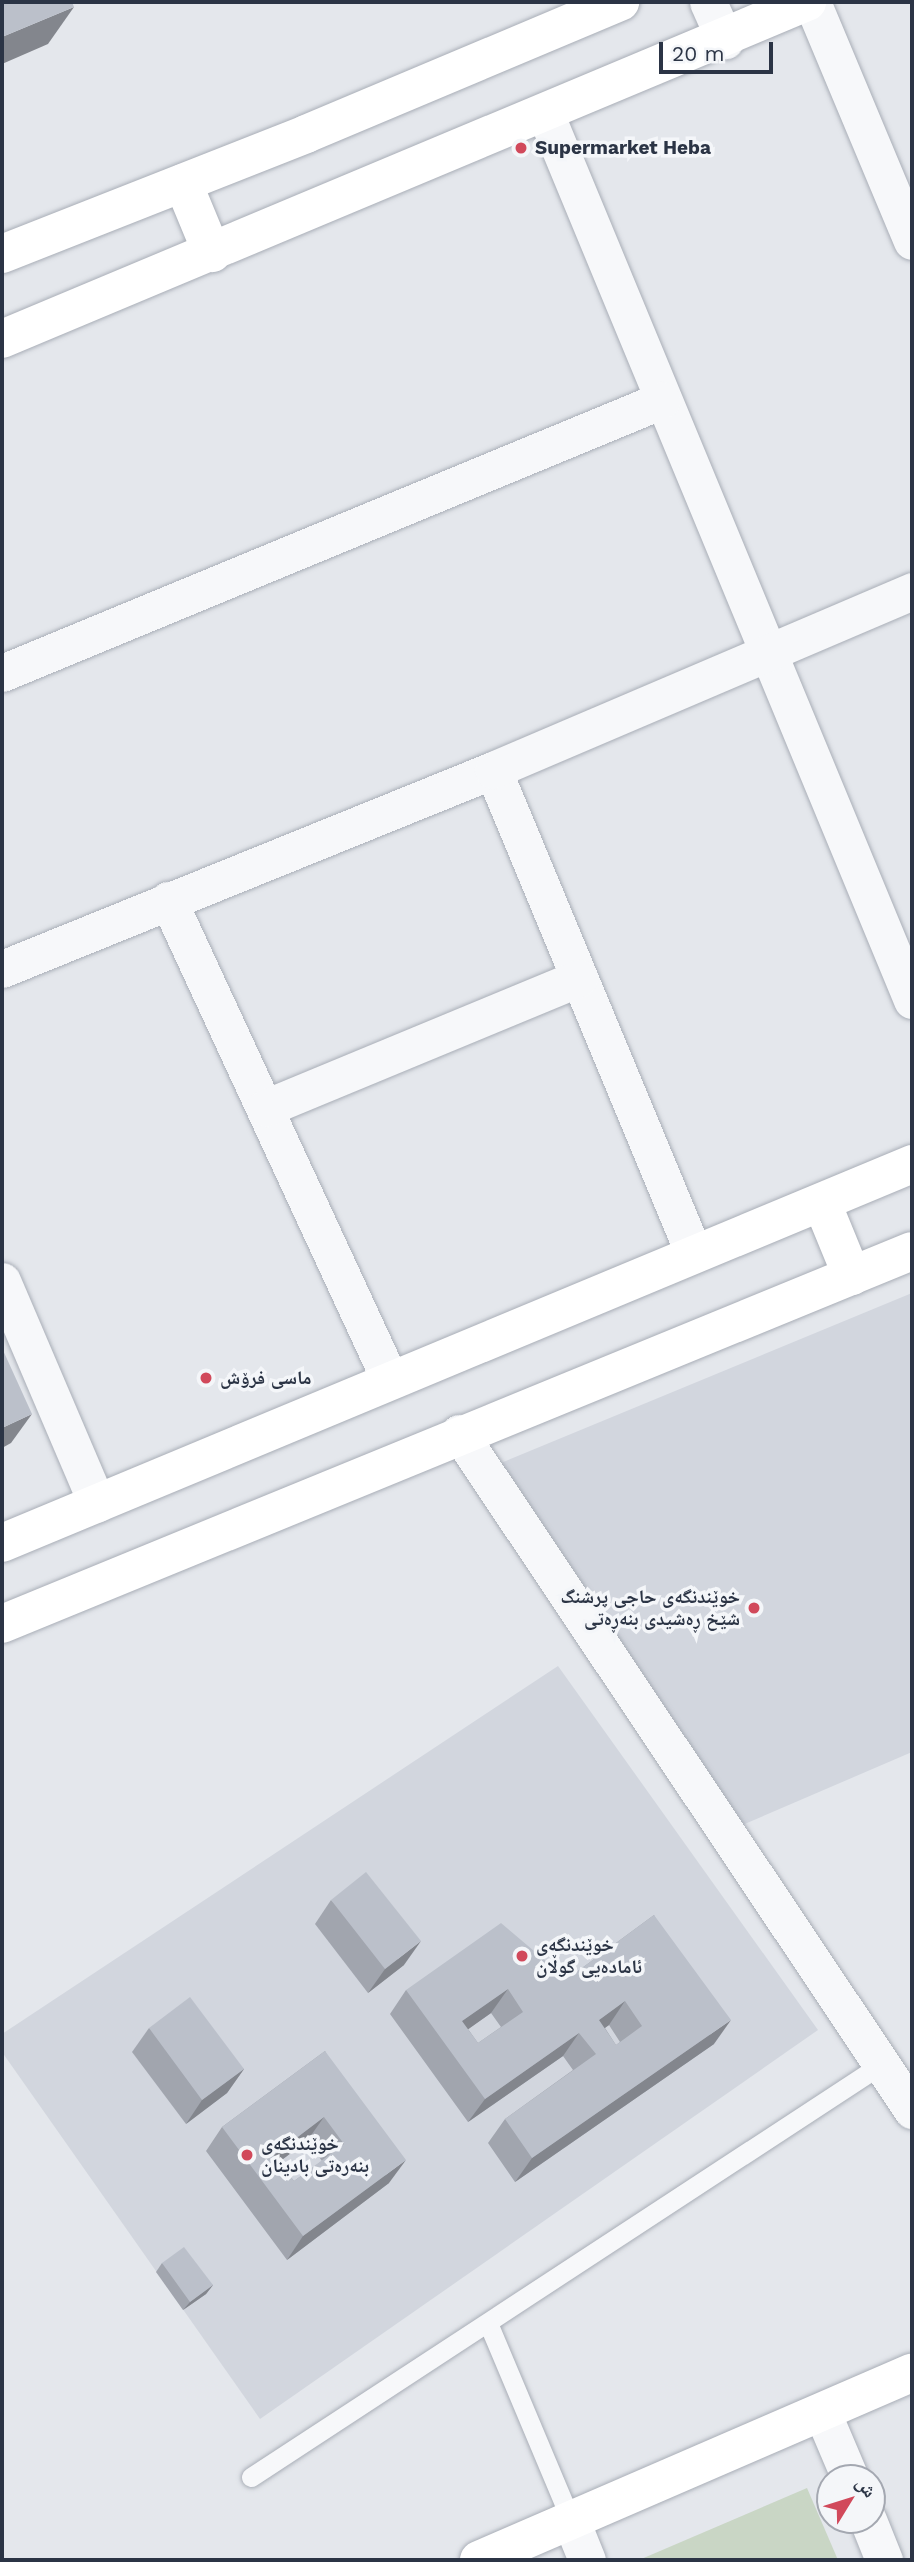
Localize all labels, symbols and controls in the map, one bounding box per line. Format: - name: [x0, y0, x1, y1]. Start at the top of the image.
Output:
- scale bar: [662, 28, 776, 72]
- text: 20 m: [672, 41, 724, 66]
- place label: Supermarket Heba: [535, 137, 711, 159]
- marker: Supermarket Heba: [513, 140, 529, 156]
- place label: ماسی فرۆش: [220, 1367, 312, 1389]
- marker: ماسی فرۆش: [198, 1370, 214, 1386]
- place label: خوێندنگەی حاجی پرشنگ شێخ ڕەشیدی بنەڕەتی: [561, 1586, 740, 1630]
- marker: خوێندنگەی حاجی پرشنگ شێخ ڕەشیدی بنەڕەتی: [746, 1600, 762, 1616]
- place label: خوێندنگەی ئامادەیی گوڵان: [536, 1934, 642, 1978]
- marker: خوێندنگەی ئامادەیی گوڵان: [514, 1948, 530, 1964]
- place label: خوێندنگەی بنەرەتی بادینان: [261, 2133, 369, 2177]
- marker: خوێندنگەی بنەرەتی بادینان: [239, 2147, 255, 2163]
- north arrow: [816, 2464, 886, 2534]
- text: ش: [851, 2472, 882, 2502]

